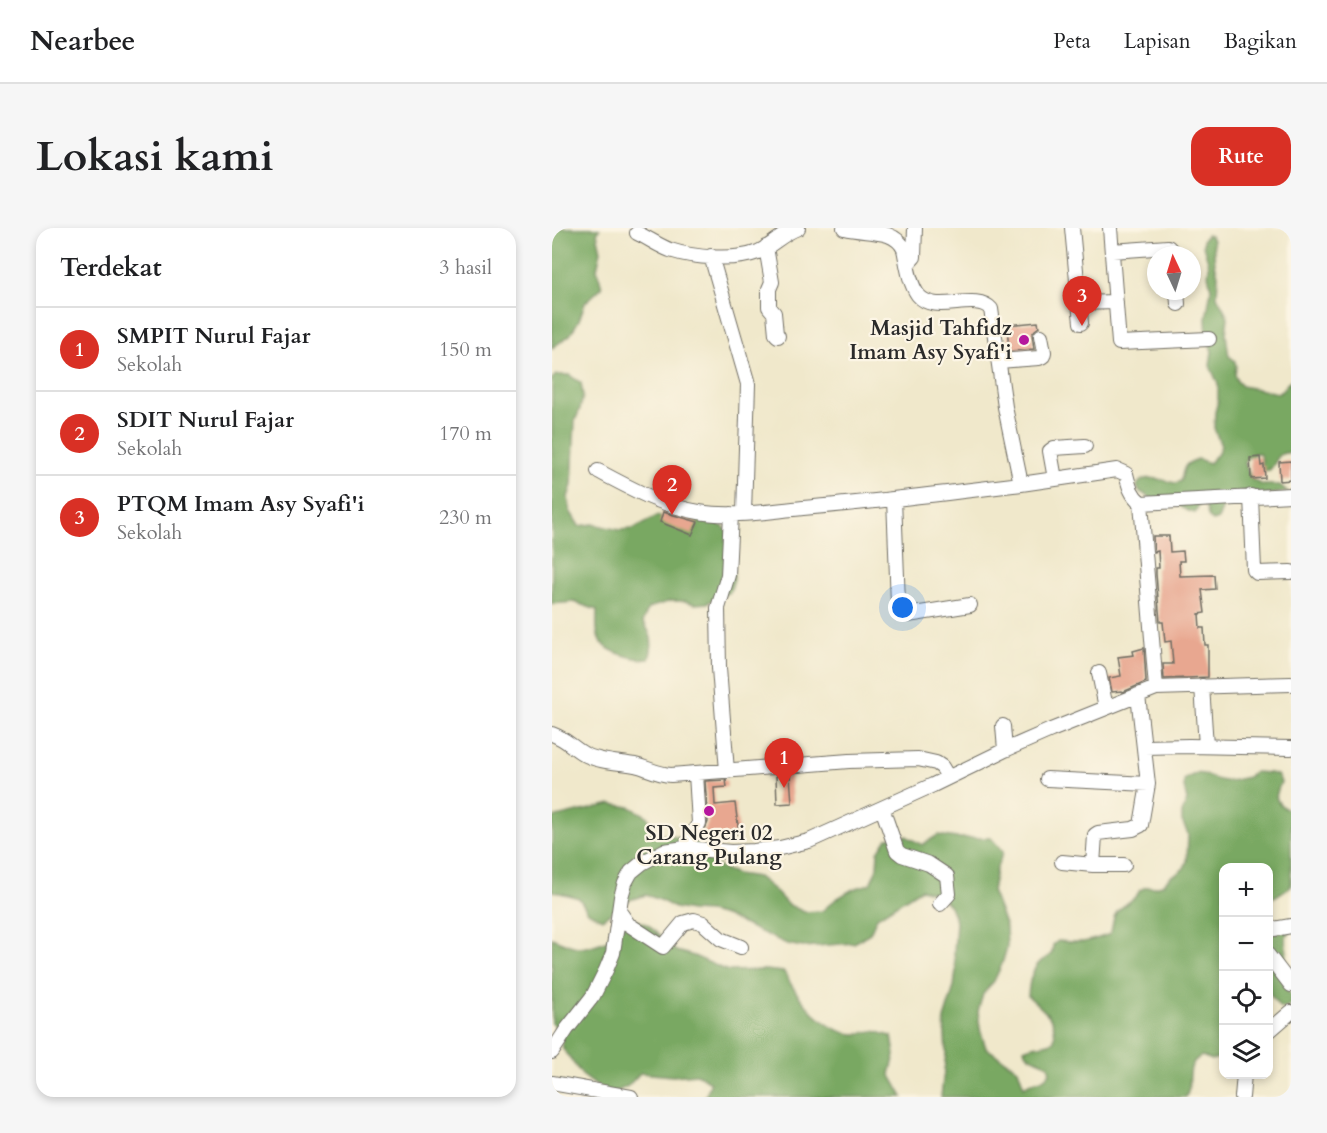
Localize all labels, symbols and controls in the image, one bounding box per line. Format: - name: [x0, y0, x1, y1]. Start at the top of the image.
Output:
- text: Nearbee: [30, 22, 135, 60]
- text: Peta: [1053, 27, 1091, 56]
- text: Lapisan: [1124, 27, 1191, 56]
- text: Bagikan: [1224, 27, 1297, 56]
- button: Rute: [1191, 127, 1291, 186]
- text: Lokasi kami: [36, 128, 274, 185]
- north arrow: [1147, 246, 1201, 300]
- text: Terdekat: [60, 250, 162, 285]
- text: 3 hasil: [439, 254, 492, 281]
- pin: 3: [1062, 276, 1102, 326]
- place label: Masjid Tahfidz Imam Asy Syafi'i: [849, 314, 1013, 367]
- text: SMPIT Nurul Fajar: [117, 321, 311, 351]
- marker: Masjid Tahfidz Imam Asy Syafi'i: [1017, 333, 1031, 347]
- text: 1: [74, 336, 85, 363]
- text: 150 m: [439, 336, 492, 363]
- text: Sekolah: [117, 351, 182, 378]
- text: SDIT Nurul Fajar: [117, 405, 294, 435]
- text: 2: [74, 420, 85, 447]
- text: 170 m: [439, 420, 492, 447]
- text: Sekolah: [117, 435, 182, 462]
- pin: 2: [652, 466, 692, 515]
- text: PTQM Imam Asy Syafi'i: [117, 489, 365, 519]
- text: 3: [74, 504, 85, 531]
- text: 230 m: [439, 504, 492, 531]
- text: Sekolah: [117, 519, 182, 546]
- your location: [888, 593, 917, 622]
- pin: 1: [764, 738, 804, 788]
- marker: SD Negeri 02 Carang Pulang: [702, 804, 716, 818]
- place label: SD Negeri 02 Carang Pulang: [636, 819, 782, 872]
- map controls: [1219, 863, 1273, 1079]
- button: +: [1219, 863, 1273, 917]
- button: −: [1219, 917, 1273, 971]
- button: locate: [1219, 971, 1273, 1025]
- button: layers: [1219, 1025, 1273, 1079]

